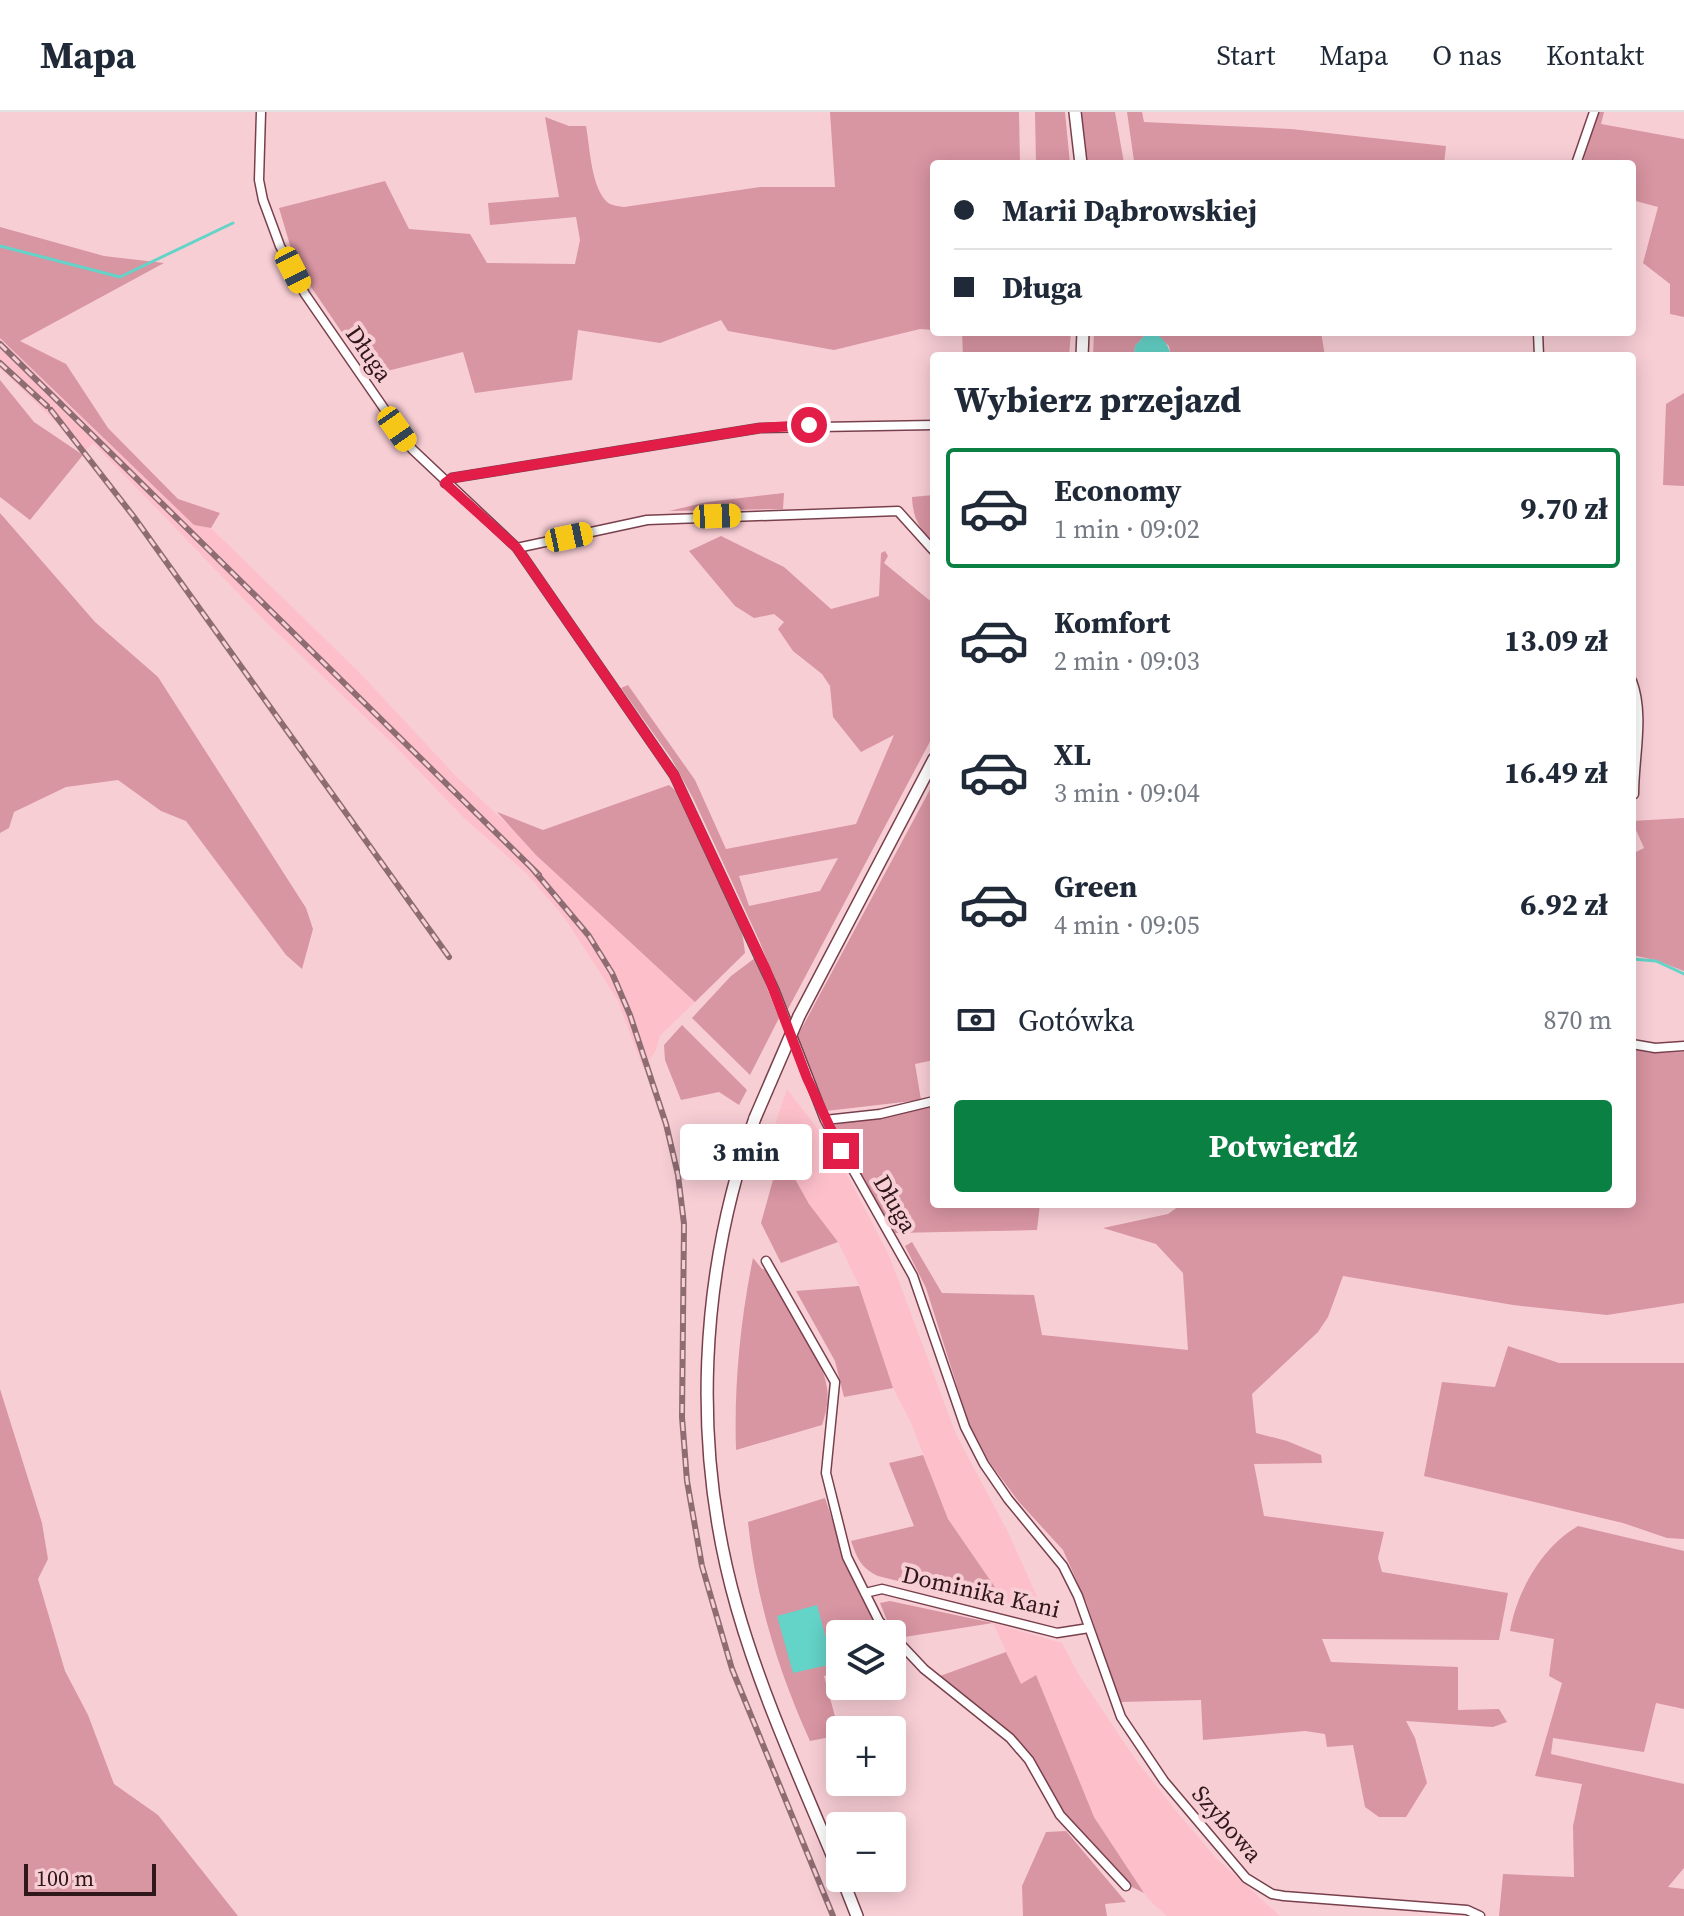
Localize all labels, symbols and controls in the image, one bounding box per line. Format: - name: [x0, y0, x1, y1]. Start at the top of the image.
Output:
- text: Mapa: [40, 29, 136, 81]
- text: Start: [1216, 36, 1275, 74]
- text: Mapa: [1319, 36, 1388, 74]
- text: O nas: [1432, 36, 1502, 74]
- text: Kontakt: [1546, 36, 1644, 74]
- text: Marii Dąbrowskiej: [1002, 190, 1257, 231]
- car: [271, 243, 315, 297]
- text: Długa: [1002, 267, 1083, 308]
- street label: Długa: [338, 319, 401, 389]
- text: Wybierz przejazd: [954, 375, 1241, 424]
- car: [373, 402, 421, 456]
- route start: [791, 407, 827, 443]
- text: Economy: [1054, 470, 1182, 511]
- icon: car: [958, 472, 1030, 544]
- text: 9.70 zł: [1520, 488, 1608, 529]
- car: [693, 503, 741, 529]
- text: 1 min · 09:02: [1054, 511, 1200, 547]
- car: [543, 520, 595, 554]
- text: Komfort: [1054, 602, 1171, 643]
- icon: car: [958, 604, 1030, 676]
- text: 13.09 zł: [1504, 620, 1608, 661]
- text: 2 min · 09:03: [1054, 643, 1200, 679]
- text: XL: [1054, 734, 1091, 775]
- icon: car: [958, 736, 1030, 808]
- text: 16.49 zł: [1504, 752, 1608, 793]
- text: 3 min · 09:04: [1054, 775, 1200, 811]
- text: Green: [1054, 866, 1137, 907]
- icon: car: [958, 868, 1030, 940]
- text: 6.92 zł: [1520, 884, 1608, 925]
- text: 4 min · 09:05: [1054, 907, 1200, 943]
- icon: cash: [954, 998, 998, 1042]
- text: Gotówka: [1018, 1000, 1135, 1041]
- text: 870 m: [1544, 1002, 1612, 1038]
- button: Potwierdź: [954, 1100, 1612, 1192]
- callout: 3 min: [681, 1123, 813, 1179]
- route end: [823, 1133, 859, 1169]
- text: 3 min: [712, 1134, 780, 1170]
- street label: Długa: [866, 1169, 926, 1239]
- street label: Dominika Kani: [899, 1557, 1063, 1626]
- map controls: [826, 1620, 906, 1892]
- button: layers: [826, 1620, 906, 1700]
- button: +: [826, 1716, 906, 1796]
- street label: Szybowa: [1185, 1778, 1271, 1870]
- button: −: [826, 1812, 906, 1892]
- scale bar: [24, 1860, 156, 1896]
- text: 100 m: [36, 1863, 94, 1893]

